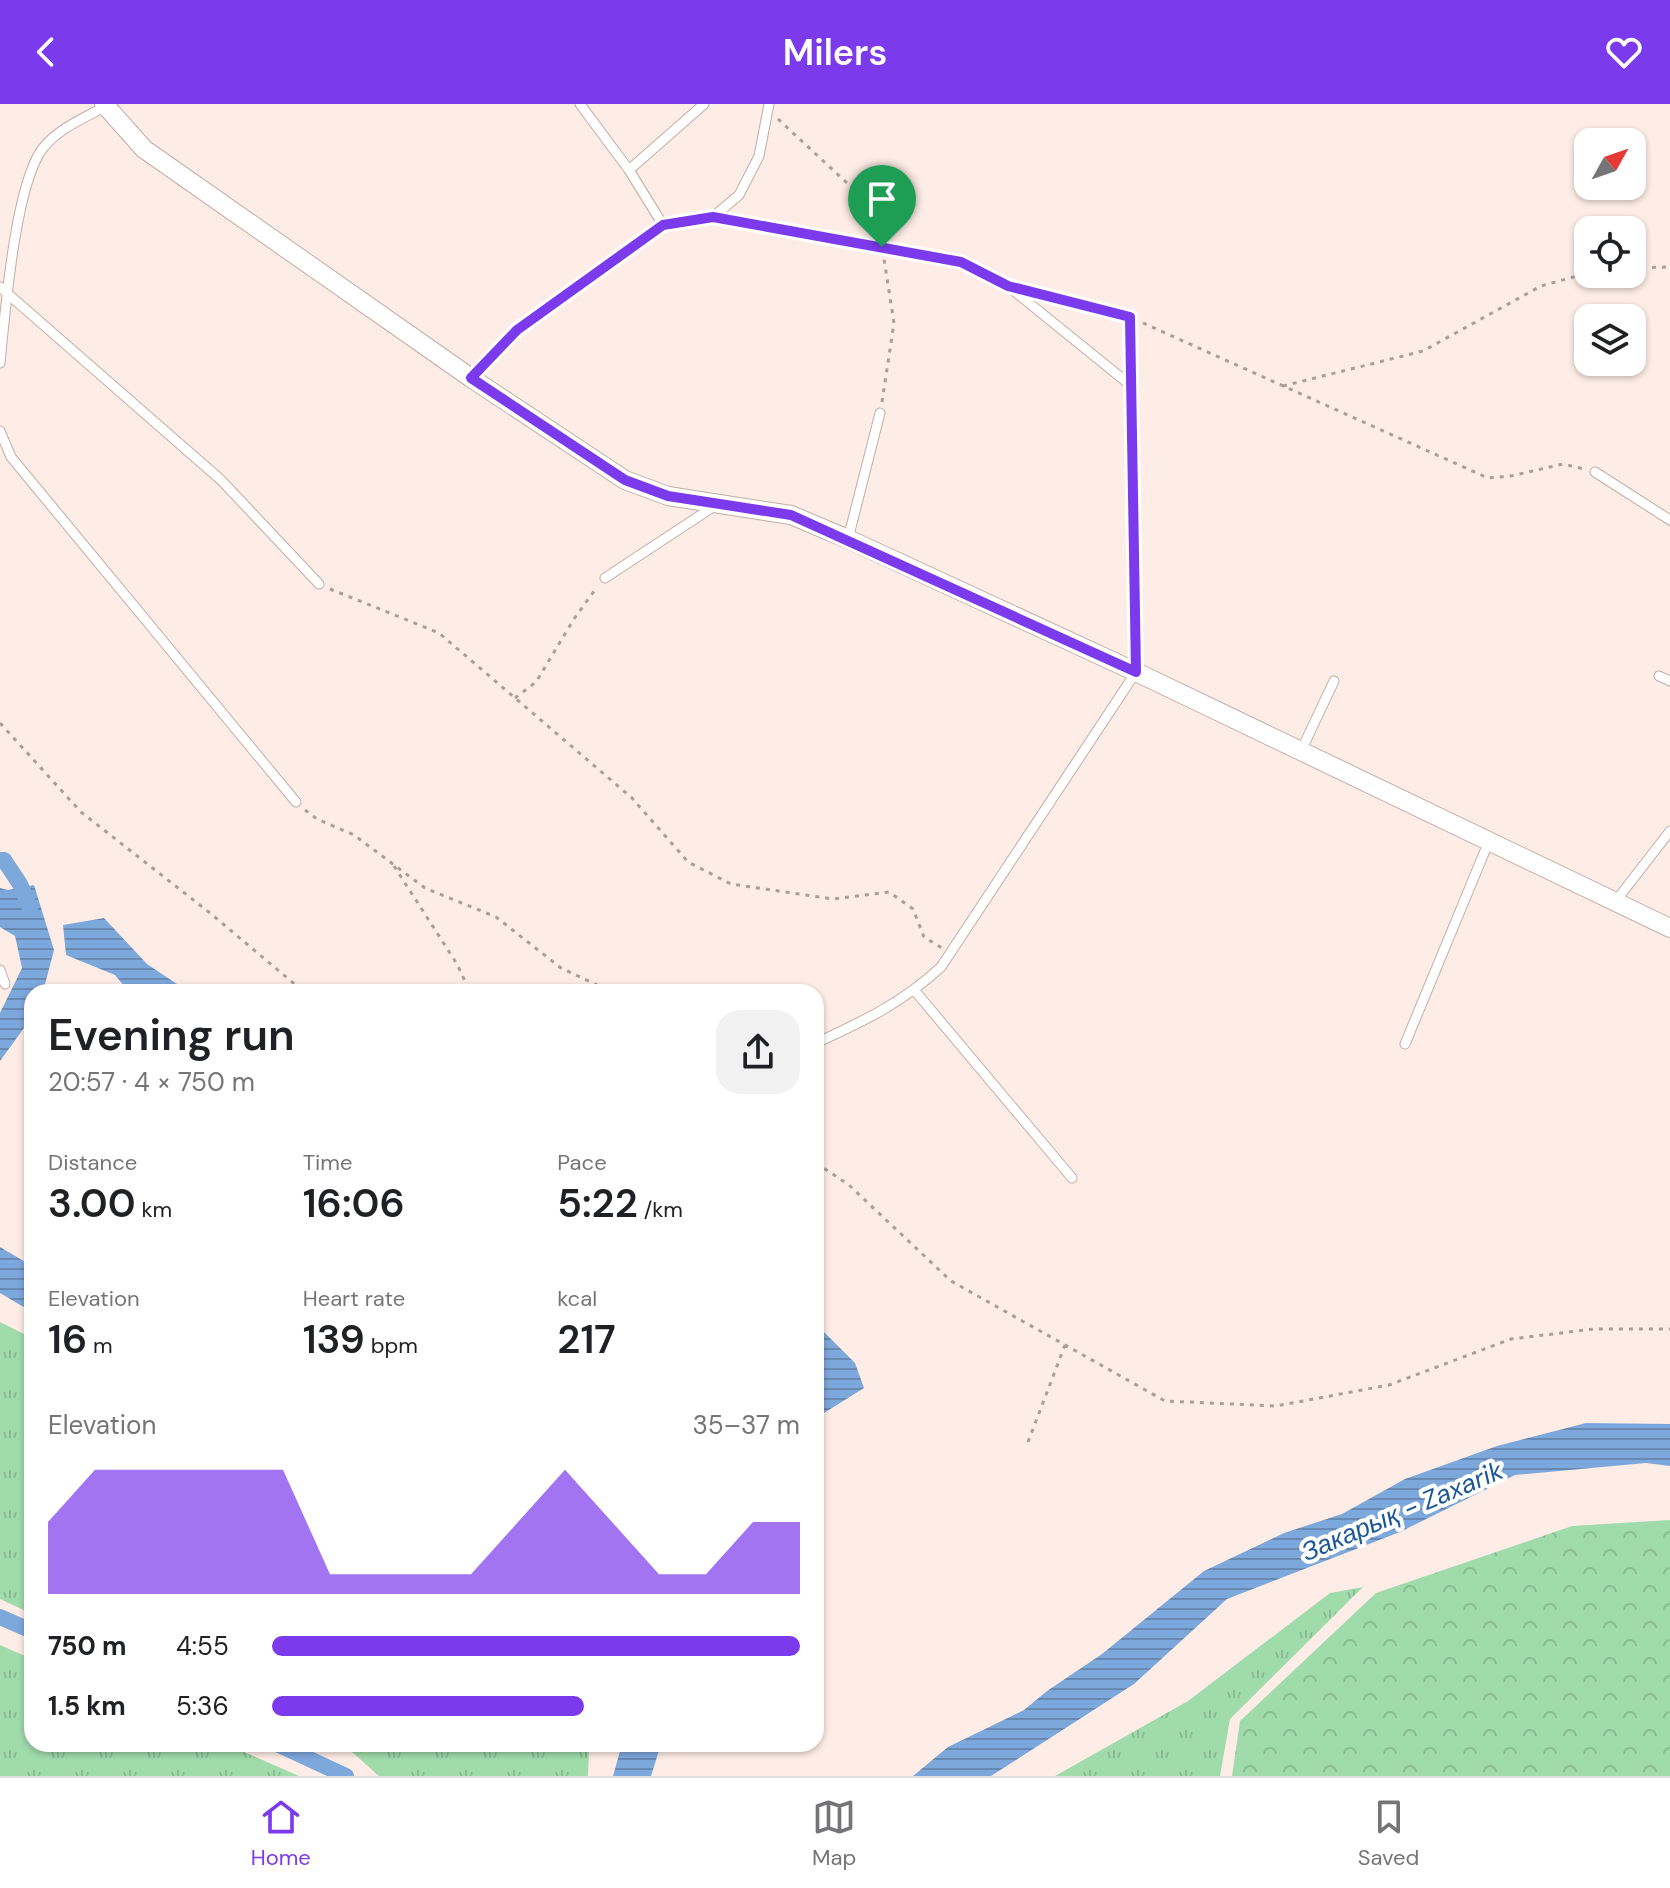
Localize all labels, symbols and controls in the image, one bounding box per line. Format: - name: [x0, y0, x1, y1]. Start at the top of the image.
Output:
- text: Milers: [783, 29, 887, 76]
- icon: back: [24, 30, 68, 74]
- icon: heart: [1602, 30, 1646, 74]
- north arrow: [1574, 128, 1646, 200]
- map controls: [1574, 128, 1646, 376]
- pin: [848, 165, 916, 247]
- icon: arrive: [860, 177, 904, 221]
- button: locate: [1574, 216, 1646, 288]
- button: layers: [1574, 304, 1646, 376]
- text: Evening run: [48, 1006, 295, 1064]
- button: share: [716, 1010, 800, 1094]
- text: 20:57 · 4 × 750 m: [48, 1065, 255, 1099]
- text: Distance: [48, 1148, 137, 1177]
- text: Time: [303, 1148, 352, 1177]
- text: Pace: [557, 1148, 607, 1177]
- text: 3.00: [48, 1177, 136, 1229]
- text: 16:06: [303, 1177, 405, 1229]
- text: 5:22: [557, 1177, 638, 1229]
- text: km: [136, 1195, 172, 1224]
- text: /km: [638, 1195, 683, 1224]
- text: Elevation: [48, 1284, 140, 1313]
- text: Heart rate: [303, 1284, 405, 1313]
- text: kcal: [557, 1284, 597, 1313]
- text: 16: [48, 1313, 87, 1365]
- text: 139: [303, 1313, 365, 1365]
- text: 217: [557, 1313, 616, 1365]
- text: m: [87, 1331, 113, 1360]
- text: bpm: [365, 1331, 418, 1360]
- text: Elevation: [48, 1408, 156, 1442]
- text: 35–37 m: [692, 1408, 800, 1442]
- water label: Закарық - Zaxarik: [1296, 1453, 1509, 1569]
- text: 750 m: [48, 1629, 126, 1663]
- text: 4:55: [176, 1629, 229, 1663]
- text: 1.5 km: [48, 1689, 126, 1723]
- text: 5:36: [176, 1689, 229, 1723]
- tab: Home: [251, 1795, 311, 1872]
- tab: Map: [812, 1795, 856, 1872]
- tab: Saved: [1358, 1795, 1419, 1872]

